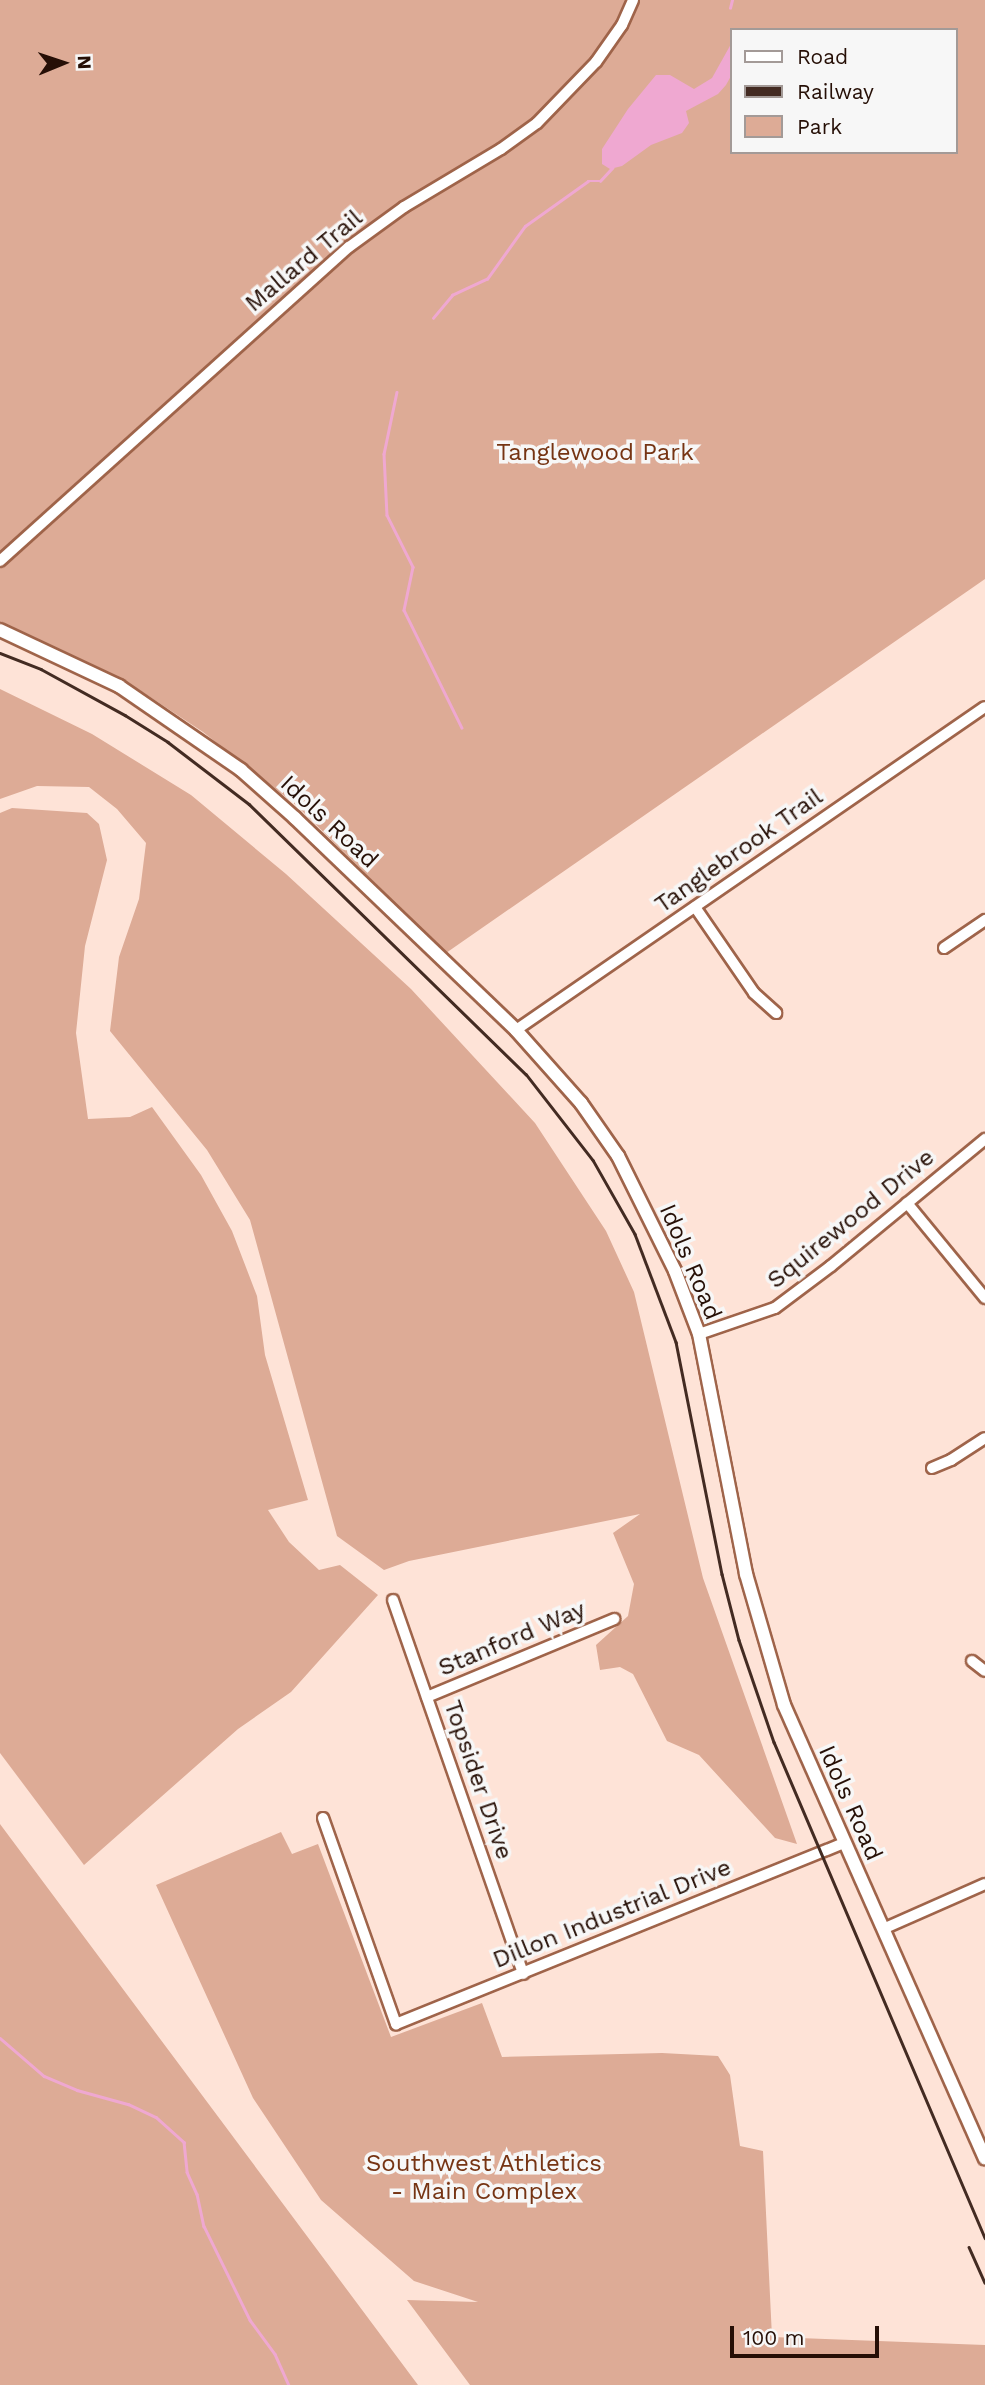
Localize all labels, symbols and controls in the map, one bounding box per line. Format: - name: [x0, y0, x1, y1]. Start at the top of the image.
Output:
- north arrow: [28, 28, 98, 98]
- legend: [730, 28, 957, 154]
- text: Road: [797, 44, 848, 69]
- text: N: [73, 55, 96, 70]
- text: Railway: [797, 79, 874, 104]
- text: Park: [797, 114, 842, 139]
- street label: Mallard Trail: [239, 204, 369, 318]
- park label: Tanglewood Park: [496, 439, 694, 467]
- street label: Idols Road: [274, 769, 384, 875]
- street label: Tanglebrook Trail: [649, 782, 829, 920]
- street label: Squirewood Drive: [762, 1143, 940, 1295]
- street label: Idols Road: [653, 1200, 727, 1324]
- street label: Stanford Way: [434, 1595, 590, 1683]
- street label: Topsider Drive: [437, 1696, 519, 1864]
- street label: Idols Road: [812, 1741, 888, 1865]
- street label: Dillon Industrial Drive: [488, 1853, 736, 1975]
- park label: Southwest Athletics - Main Complex: [366, 2150, 602, 2206]
- scale bar: [733, 2312, 882, 2356]
- text: 100 m: [743, 2325, 805, 2350]

